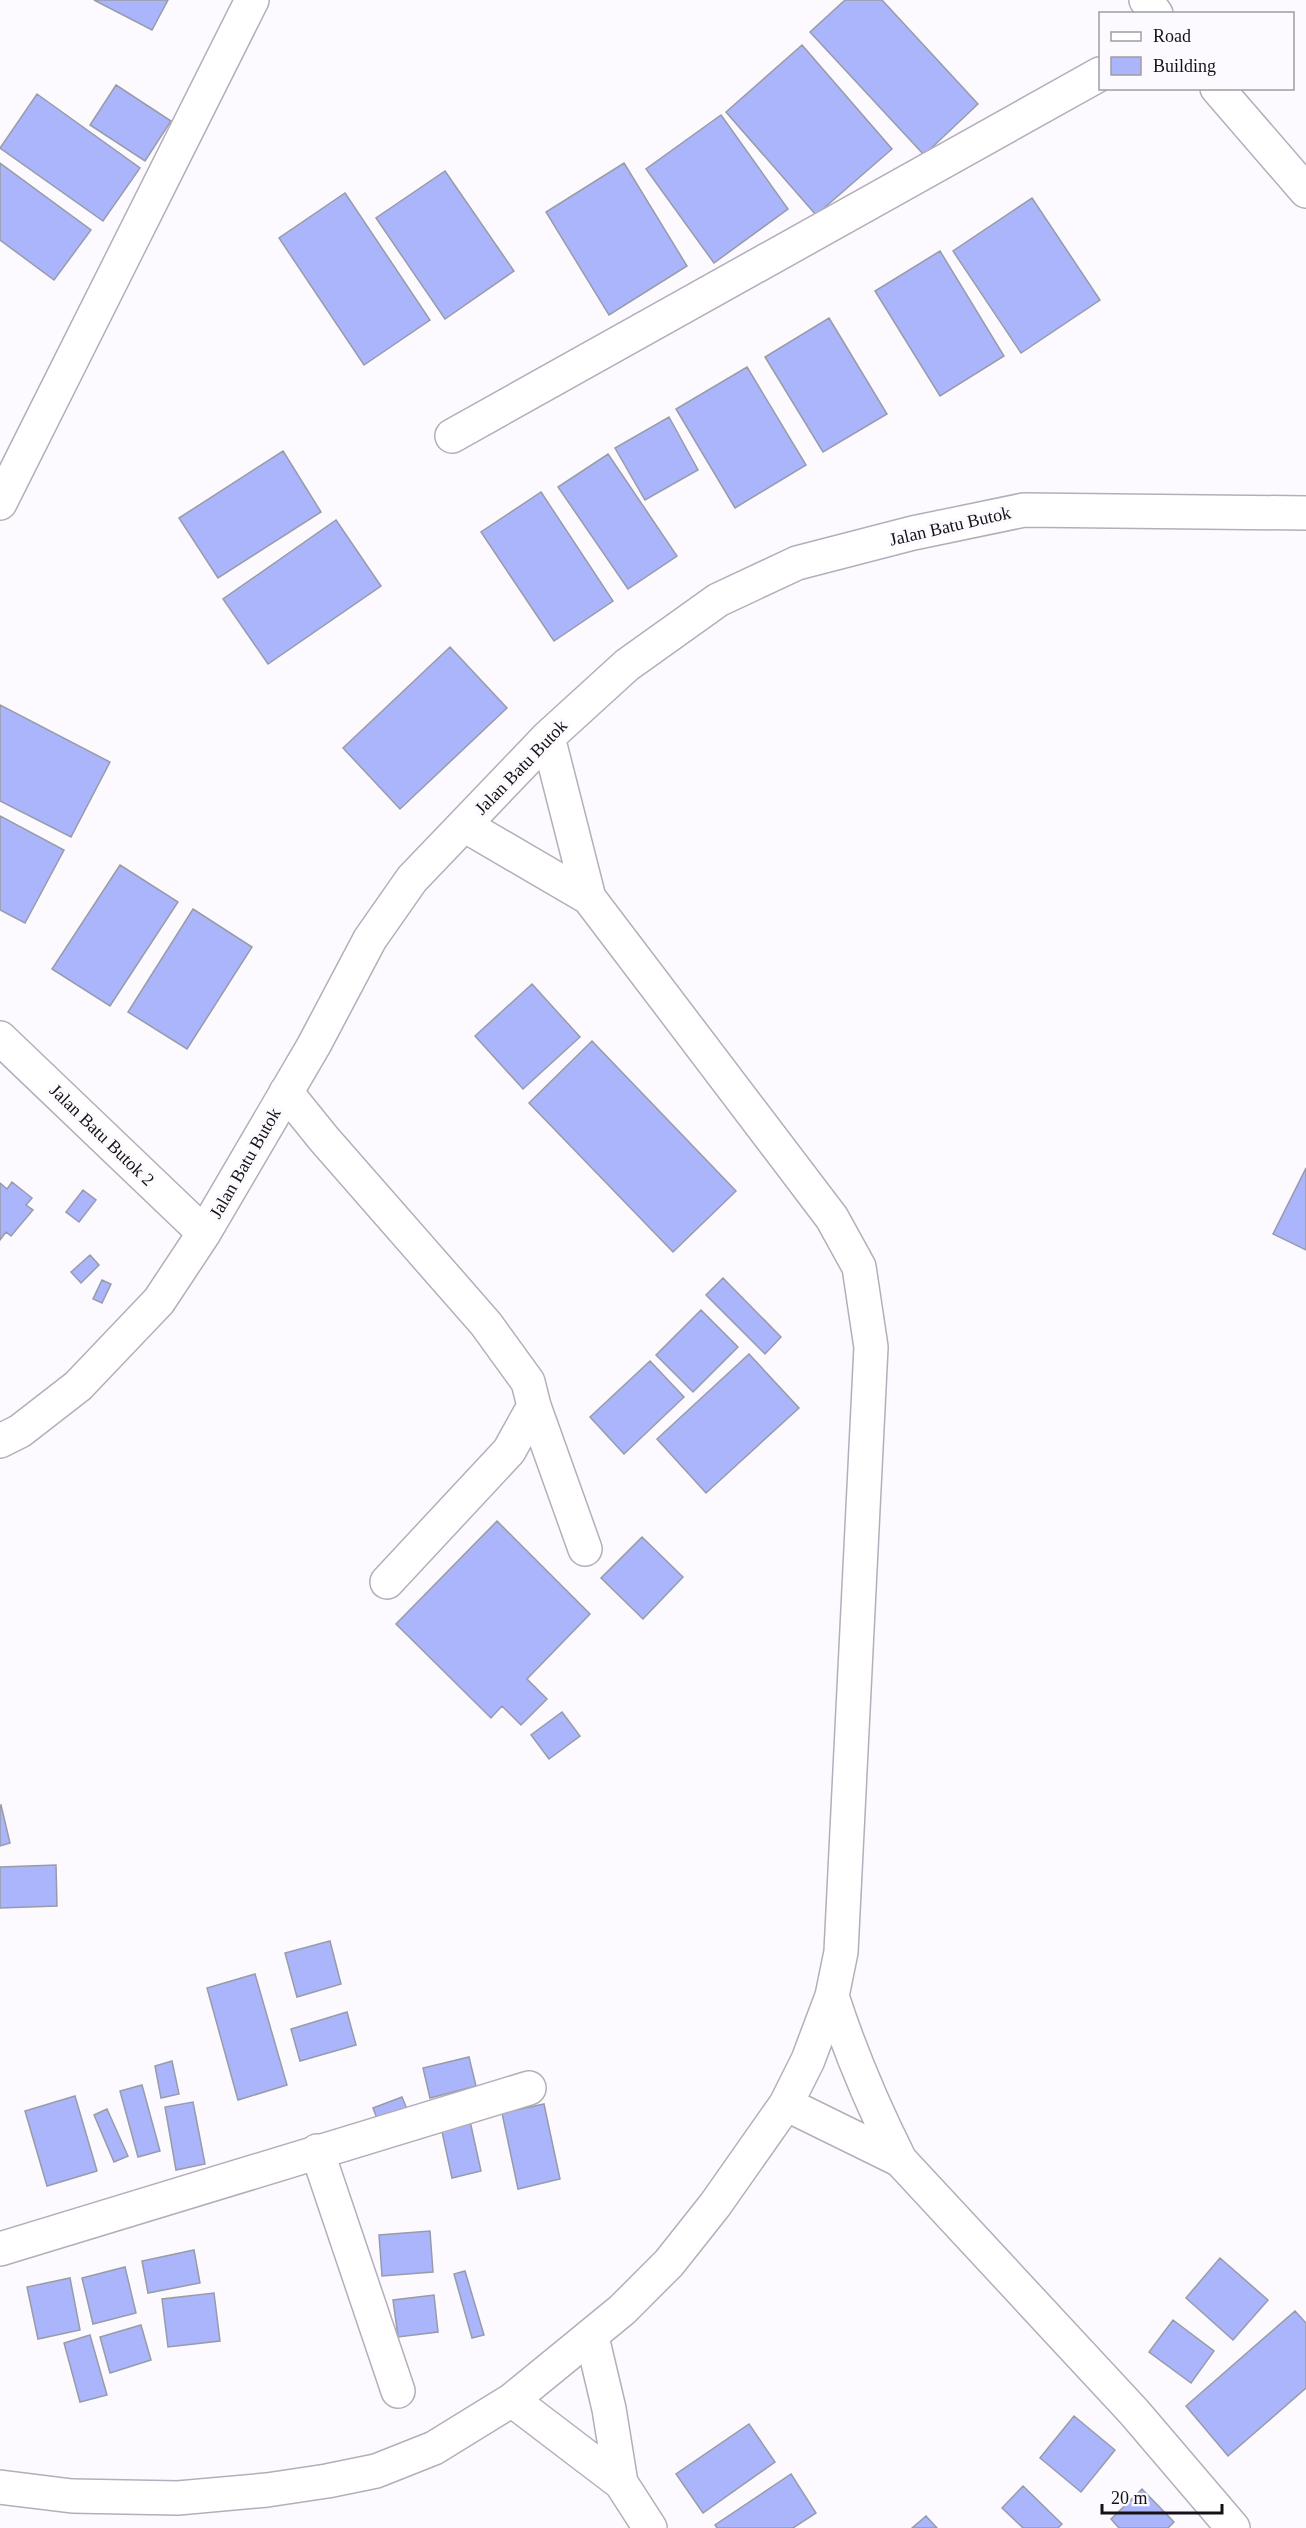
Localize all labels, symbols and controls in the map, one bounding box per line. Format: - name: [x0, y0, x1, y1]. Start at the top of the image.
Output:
- legend: [1099, 12, 1294, 90]
- text: Road: [1153, 26, 1191, 46]
- text: Building: [1153, 56, 1216, 76]
- street label: Jalan Batu Butok: [887, 502, 1013, 550]
- street label: Jalan Batu Butok: [471, 715, 571, 819]
- street label: Jalan Batu Butok 2: [46, 1080, 158, 1190]
- street label: Jalan Batu Butok: [205, 1104, 285, 1222]
- scale bar: [1102, 2477, 1222, 2515]
- text: 20 m: [1111, 2488, 1148, 2508]

